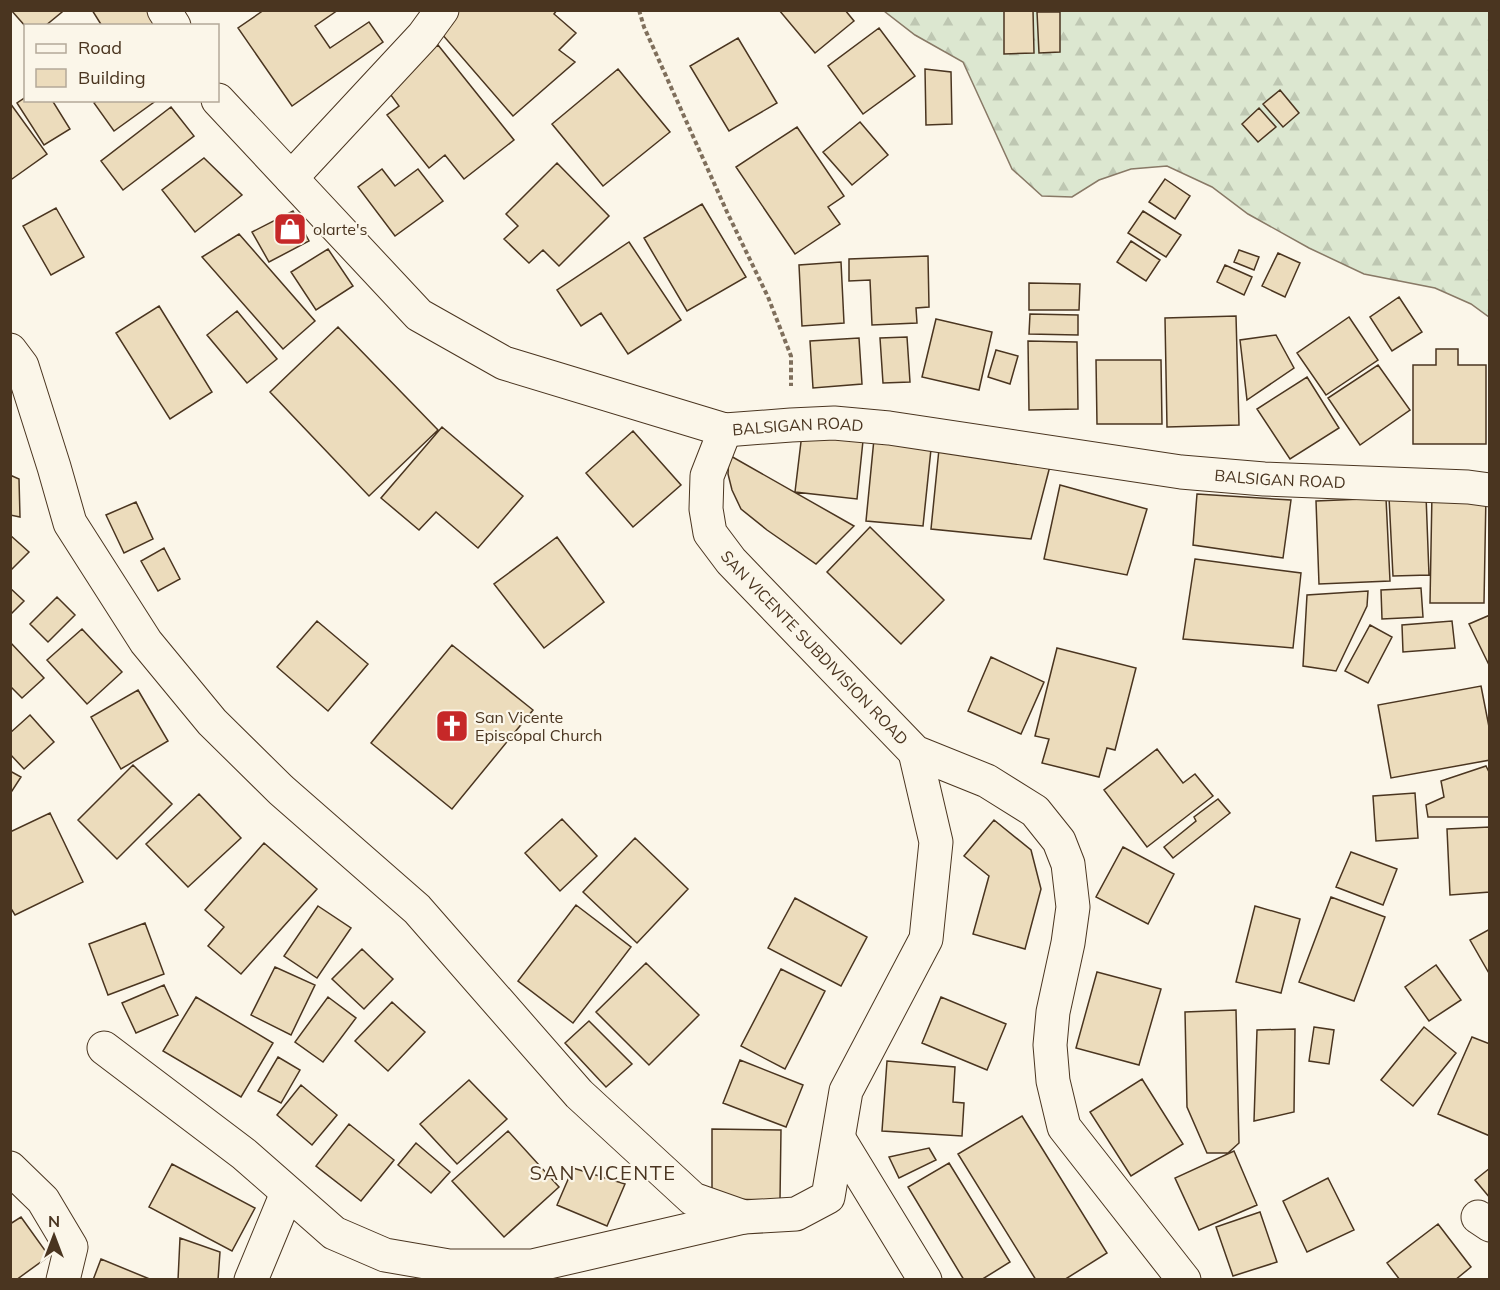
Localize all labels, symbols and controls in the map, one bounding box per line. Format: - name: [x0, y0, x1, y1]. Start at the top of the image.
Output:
- legend: [24, 24, 219, 102]
- text: Road: [78, 36, 122, 59]
- text: Building: [78, 66, 146, 89]
- shop icon: olarte's: [272, 211, 308, 247]
- place label: olarte's: [313, 219, 368, 239]
- street label: BALSIGAN ROAD: [732, 413, 864, 439]
- street label: BALSIGAN ROAD: [1214, 465, 1346, 492]
- street label: SAN VICENTE SUBDIVISION ROAD: [716, 546, 913, 749]
- place label: San Vicente Episcopal Church: [475, 707, 602, 745]
- church icon: San Vicente Episcopal Church: [434, 708, 470, 744]
- district label: SAN VICENTE: [529, 1160, 677, 1185]
- north arrow: [24, 1206, 84, 1266]
- text: N: [48, 1211, 60, 1231]

